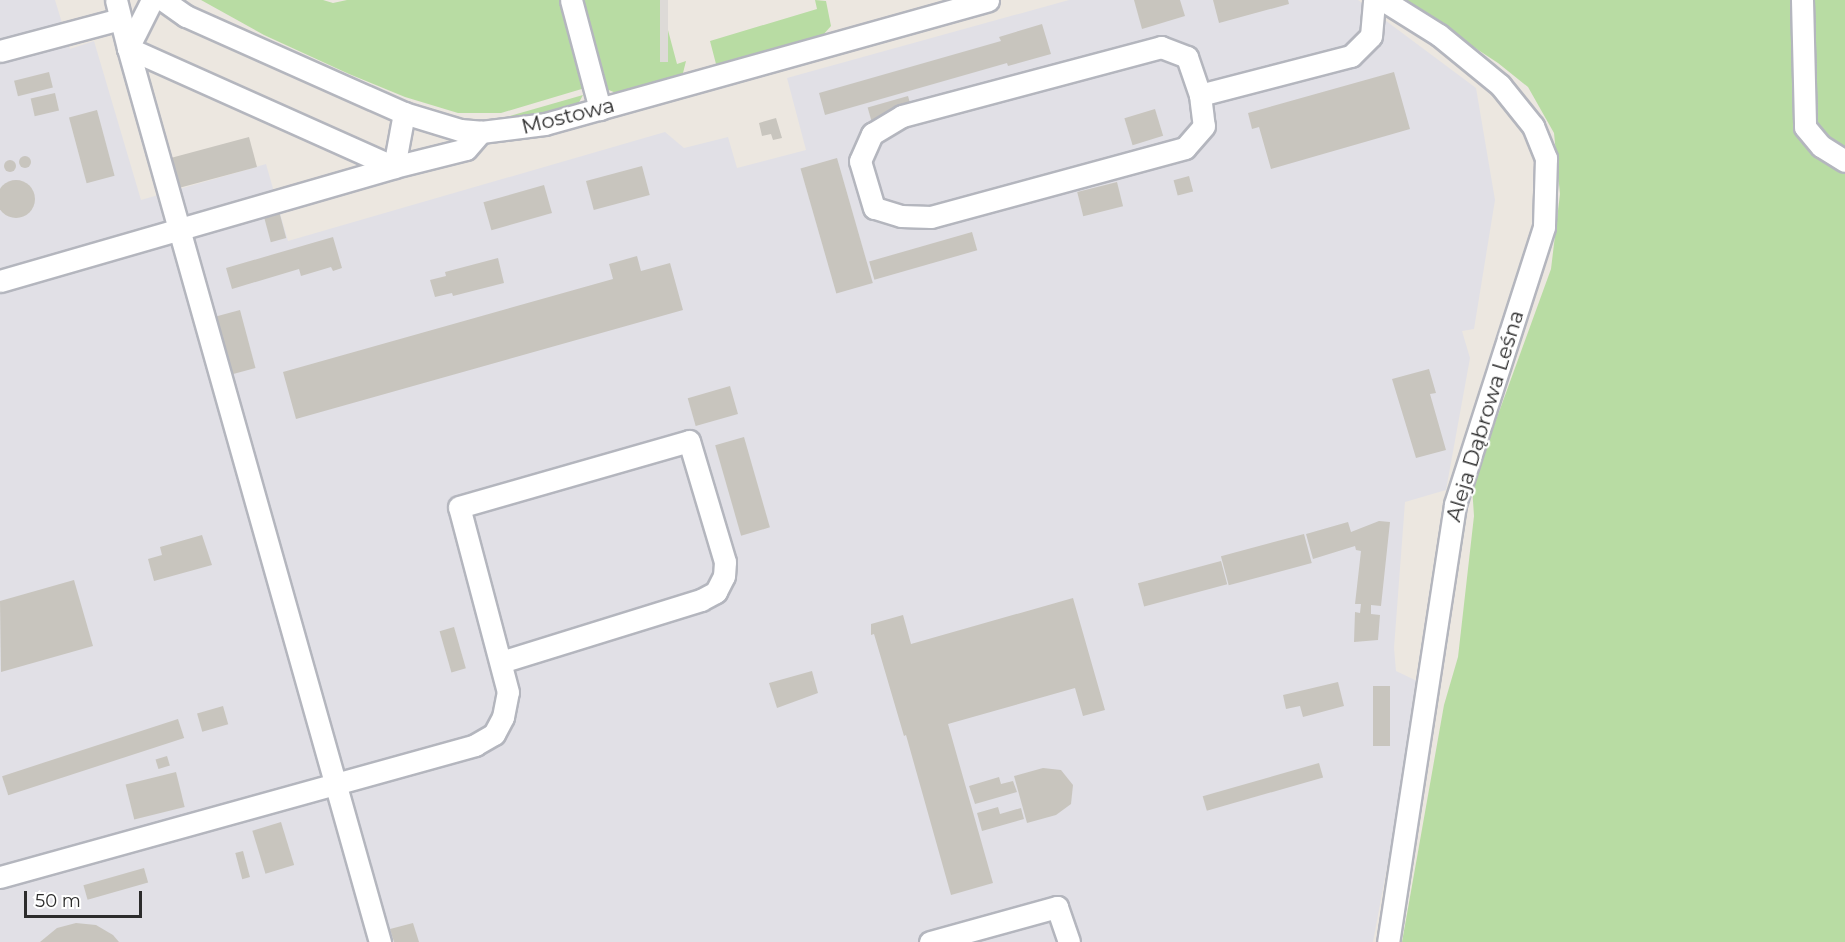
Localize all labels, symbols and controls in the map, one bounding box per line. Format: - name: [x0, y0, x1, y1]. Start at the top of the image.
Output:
- street label: Mostowa: [519, 92, 617, 140]
- street label: Aleja Dąbrowa Leśna: [1441, 307, 1529, 525]
- scale bar: [27, 879, 146, 917]
- text: 50 m: [35, 890, 81, 912]

